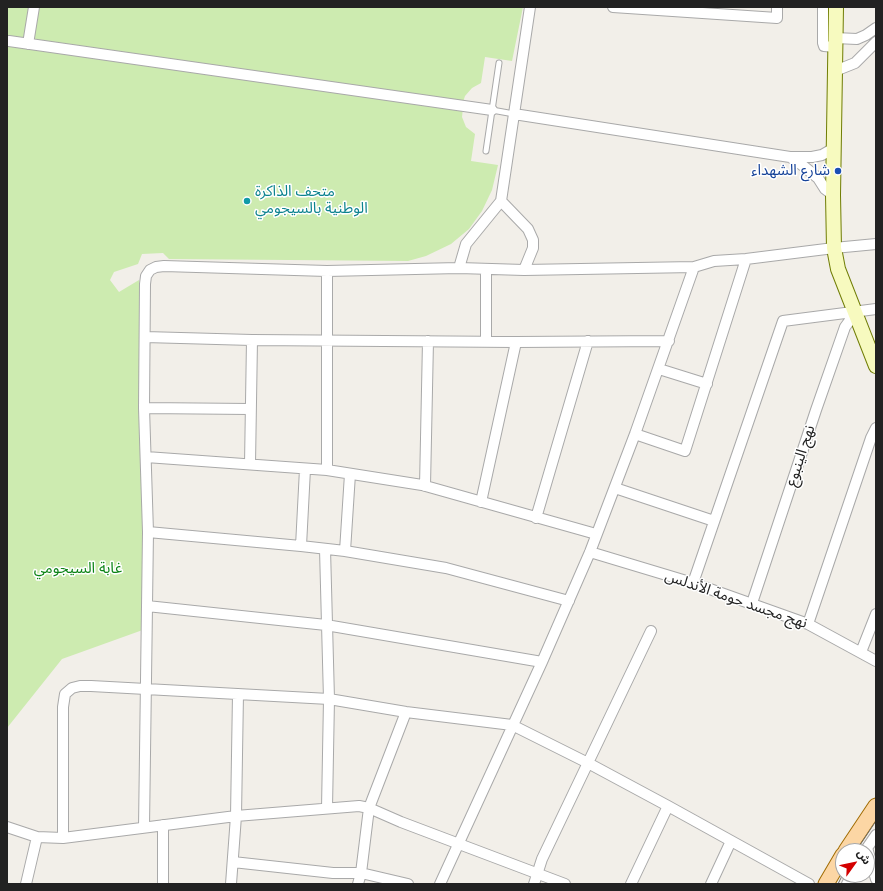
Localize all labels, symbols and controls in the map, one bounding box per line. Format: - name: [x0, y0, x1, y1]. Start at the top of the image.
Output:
- place label: شارع الشهداء: [751, 162, 830, 180]
- marker: شارع الشهداء: [833, 166, 843, 176]
- place label: متحف الذاكرة الوطنية بالسيجومي: [255, 183, 368, 218]
- marker: متحف الذاكرة الوطنية بالسيجومي: [242, 196, 252, 206]
- street label: نهج الينبوع: [783, 423, 819, 489]
- park label: غابة السيجومي: [34, 560, 122, 578]
- street label: نهج مجسد حومة الأندلس: [662, 567, 810, 633]
- north arrow: [835, 843, 875, 883]
- text: ش: [854, 847, 874, 867]

